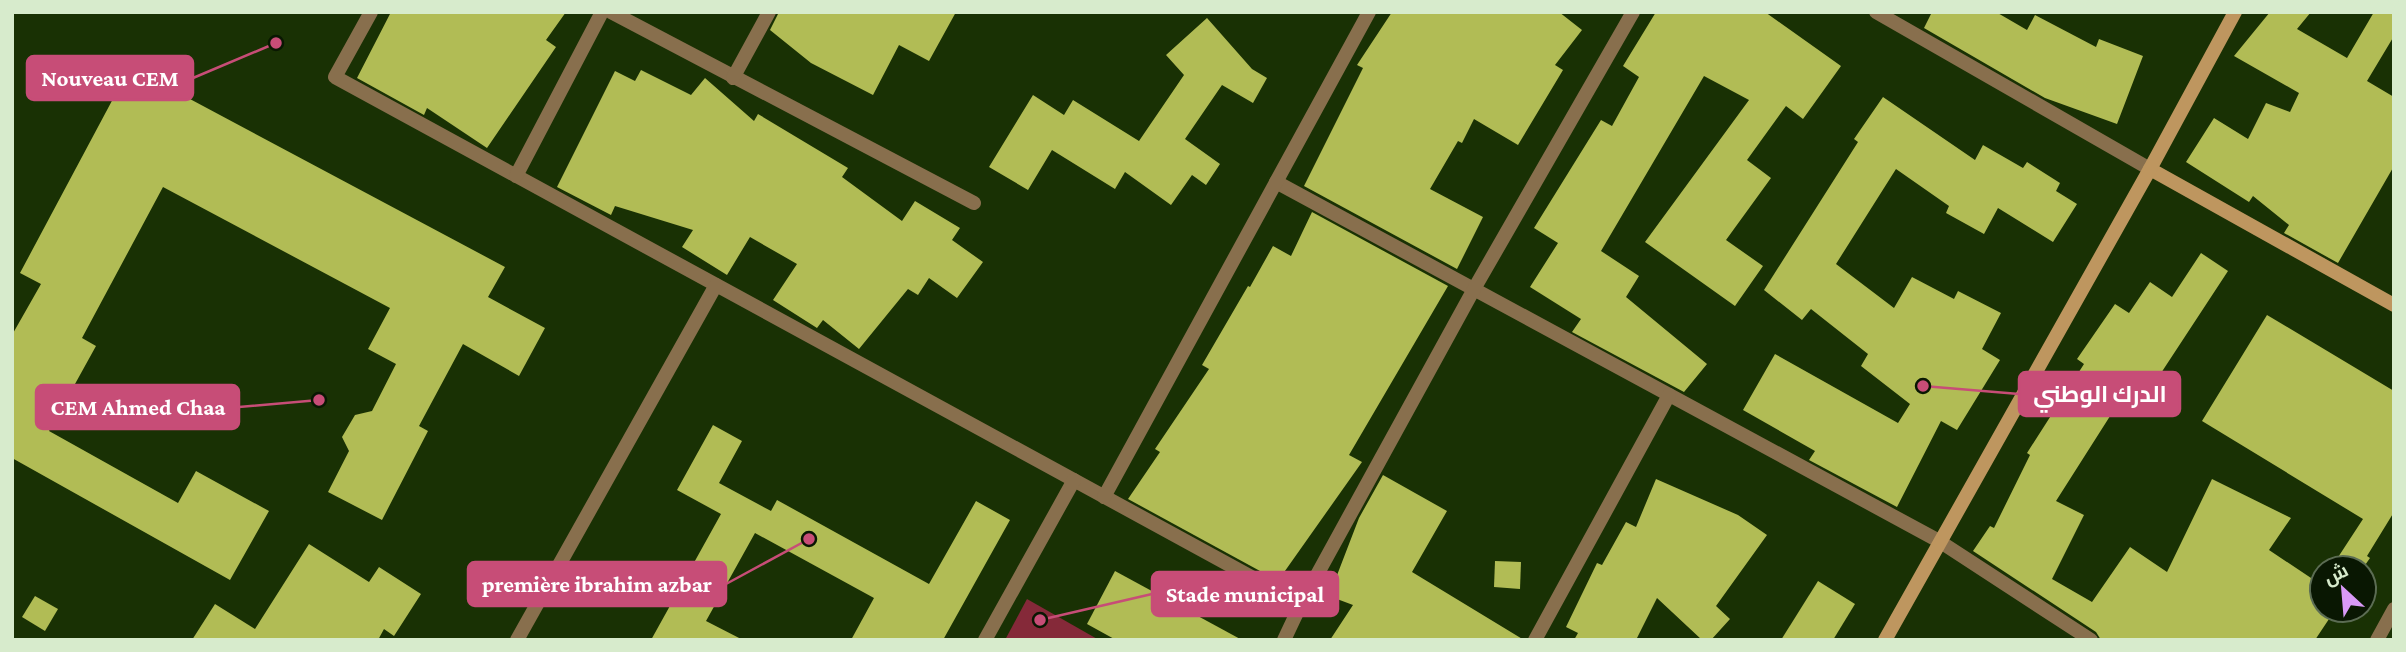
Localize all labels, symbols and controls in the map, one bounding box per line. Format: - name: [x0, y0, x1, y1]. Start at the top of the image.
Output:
- callout: Nouveau CEM: [27, 56, 193, 100]
- text: Nouveau CEM: [41, 65, 179, 91]
- callout: الدرك الوطني: [2019, 372, 2180, 416]
- text: الدرك الوطني: [2033, 381, 2167, 413]
- callout: CEM Ahmed Chaa: [36, 385, 239, 429]
- text: CEM Ahmed Chaa: [50, 394, 226, 420]
- north arrow: [2308, 554, 2378, 624]
- text: ش: [2320, 559, 2352, 590]
- callout: première ibrahim azbar: [468, 562, 726, 606]
- text: première ibrahim azbar: [482, 571, 712, 597]
- callout: Stade municipal: [1152, 572, 1338, 616]
- text: Stade municipal: [1166, 581, 1325, 607]

